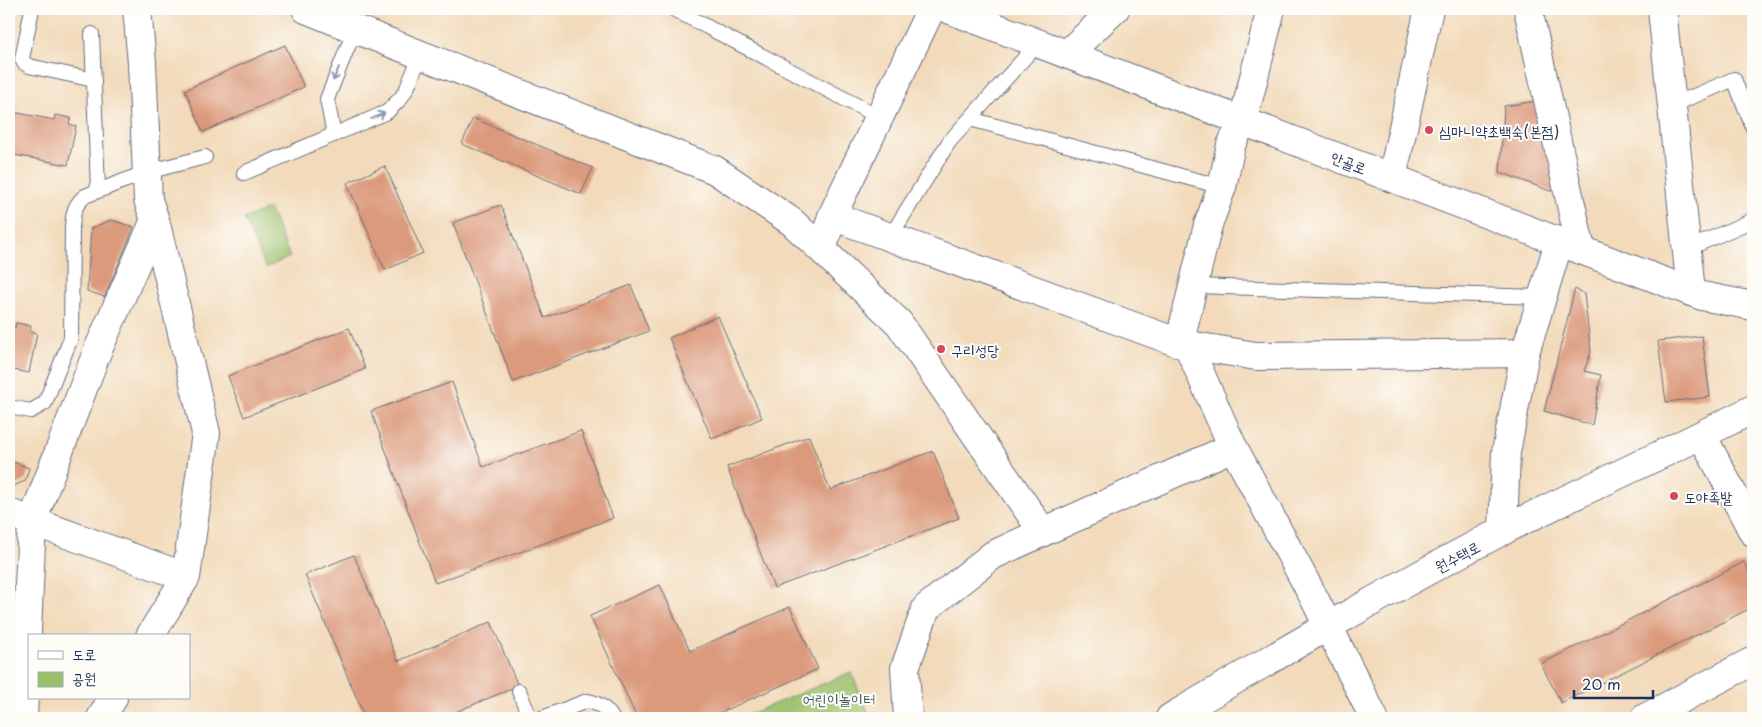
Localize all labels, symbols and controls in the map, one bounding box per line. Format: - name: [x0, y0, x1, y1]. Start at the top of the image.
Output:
- one-way arrow: [330, 66, 340, 81]
- one-way arrow: [370, 110, 385, 120]
- place label: 심마니약초백숙(본점): [1439, 119, 1559, 142]
- marker: 심마니약초백숙(본점): [1423, 124, 1435, 136]
- street label: 안골로: [1328, 145, 1370, 179]
- place label: 구리성당: [951, 338, 999, 361]
- marker: 구리성당: [935, 343, 947, 355]
- place label: 도야족발: [1684, 485, 1732, 508]
- marker: 도야족발: [1668, 490, 1680, 502]
- street label: 원수택로: [1430, 535, 1484, 577]
- legend: [28, 634, 190, 700]
- text: 도로: [72, 642, 96, 665]
- text: 공원: [72, 666, 96, 689]
- scale bar: [1574, 667, 1653, 699]
- text: 20 m: [1582, 672, 1621, 695]
- park label: 어린이놀이터: [803, 687, 875, 710]

